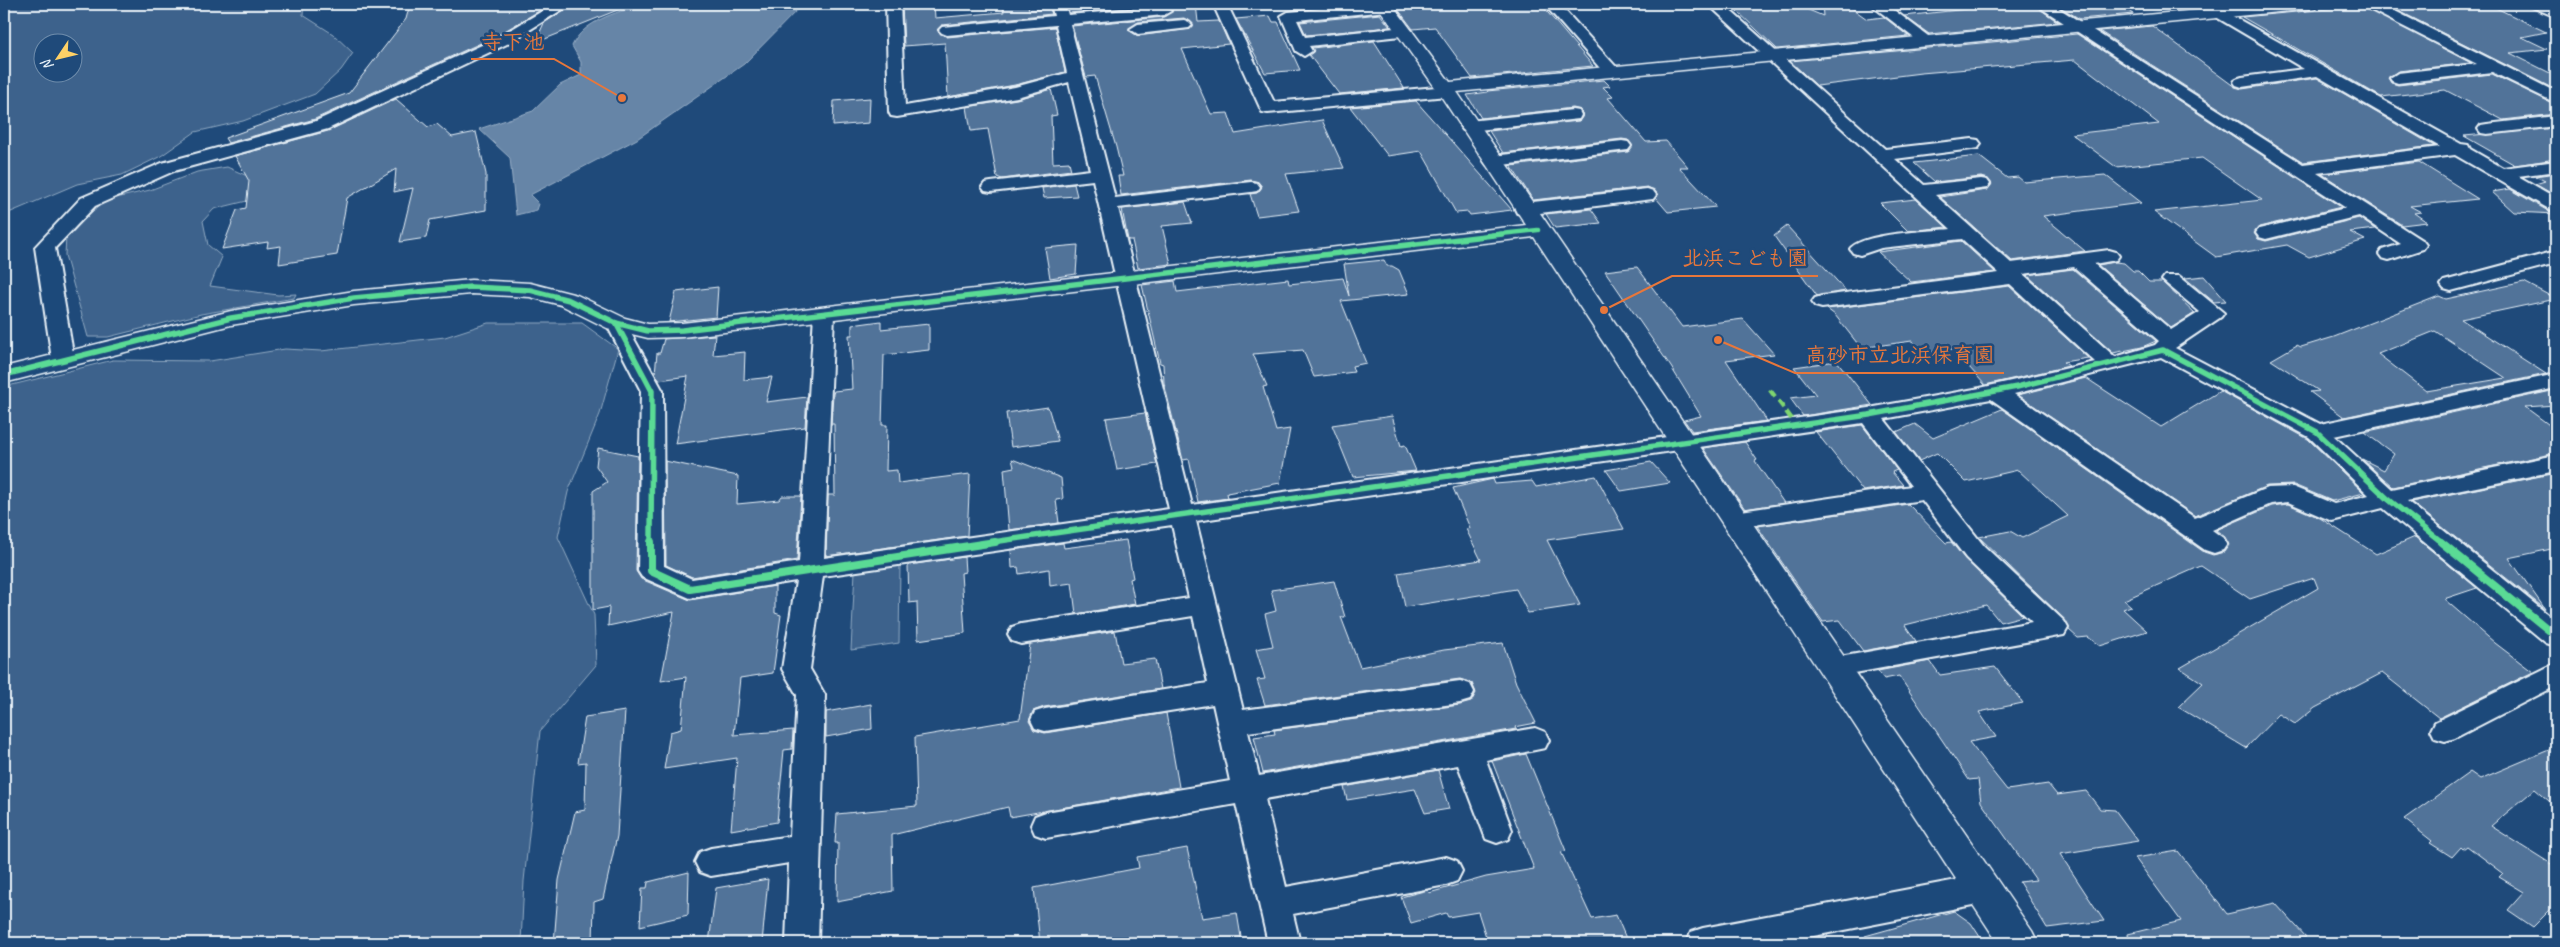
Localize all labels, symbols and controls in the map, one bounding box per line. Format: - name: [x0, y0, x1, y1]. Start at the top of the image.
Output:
- callout: 寺下池: [471, 23, 554, 59]
- text: 寺下池: [482, 29, 545, 55]
- north arrow: [32, 32, 82, 82]
- text: N: [37, 55, 57, 74]
- callout: 北浜こども園: [1672, 240, 1818, 276]
- text: 北浜こども園: [1682, 245, 1808, 271]
- callout: 高砂市立北浜保育園: [1795, 337, 2004, 373]
- text: 高砂市立北浜保育園: [1806, 342, 1995, 368]

